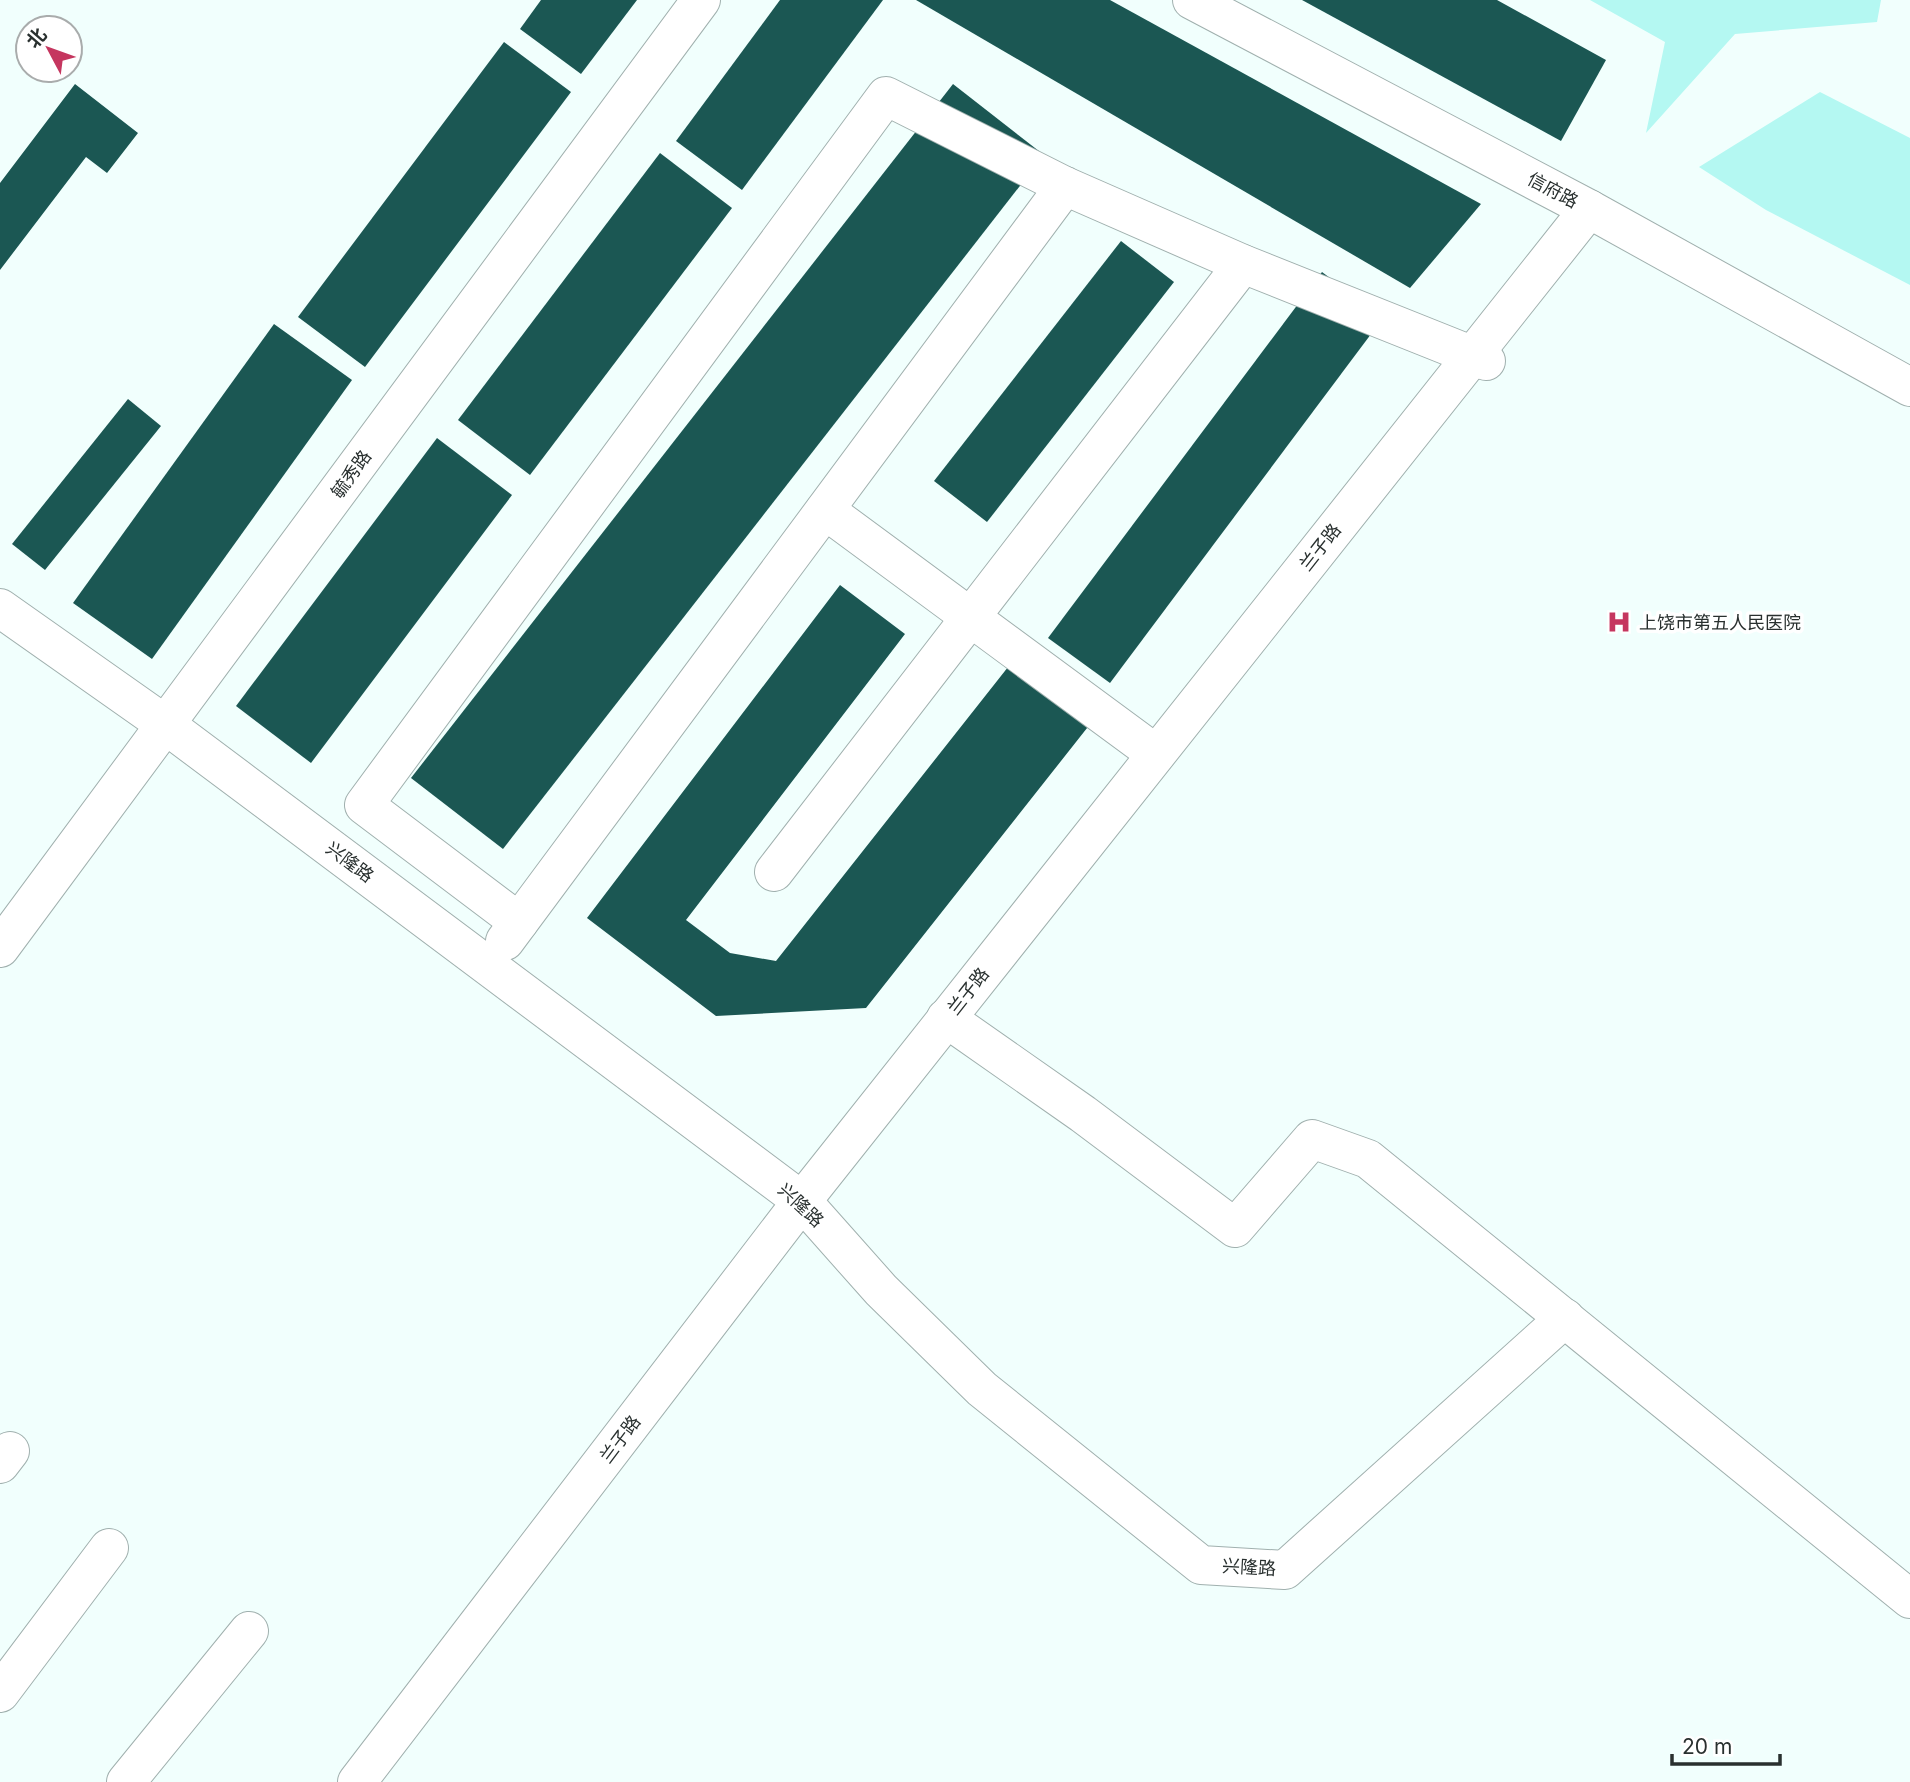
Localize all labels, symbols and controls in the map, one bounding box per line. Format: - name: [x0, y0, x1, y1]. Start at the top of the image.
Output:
- north arrow: [14, 14, 84, 84]
- text: 北: [22, 23, 51, 53]
- street label: 信府路: [1524, 168, 1582, 212]
- street label: 毓秀路: [327, 446, 375, 502]
- street label: 兰子路: [1295, 519, 1345, 575]
- hospital icon: 上饶市第五人民医院: [1605, 608, 1633, 636]
- place label: 上饶市第五人民医院: [1639, 612, 1801, 633]
- street label: 兴隆路: [322, 837, 378, 887]
- street label: 兰子路: [943, 963, 993, 1019]
- street label: 兴隆路: [774, 1179, 828, 1231]
- street label: 兰子路: [595, 1411, 645, 1467]
- street label: 兴隆路: [1221, 1555, 1277, 1579]
- scale bar: [1672, 1722, 1780, 1766]
- text: 20 m: [1682, 1734, 1732, 1759]

